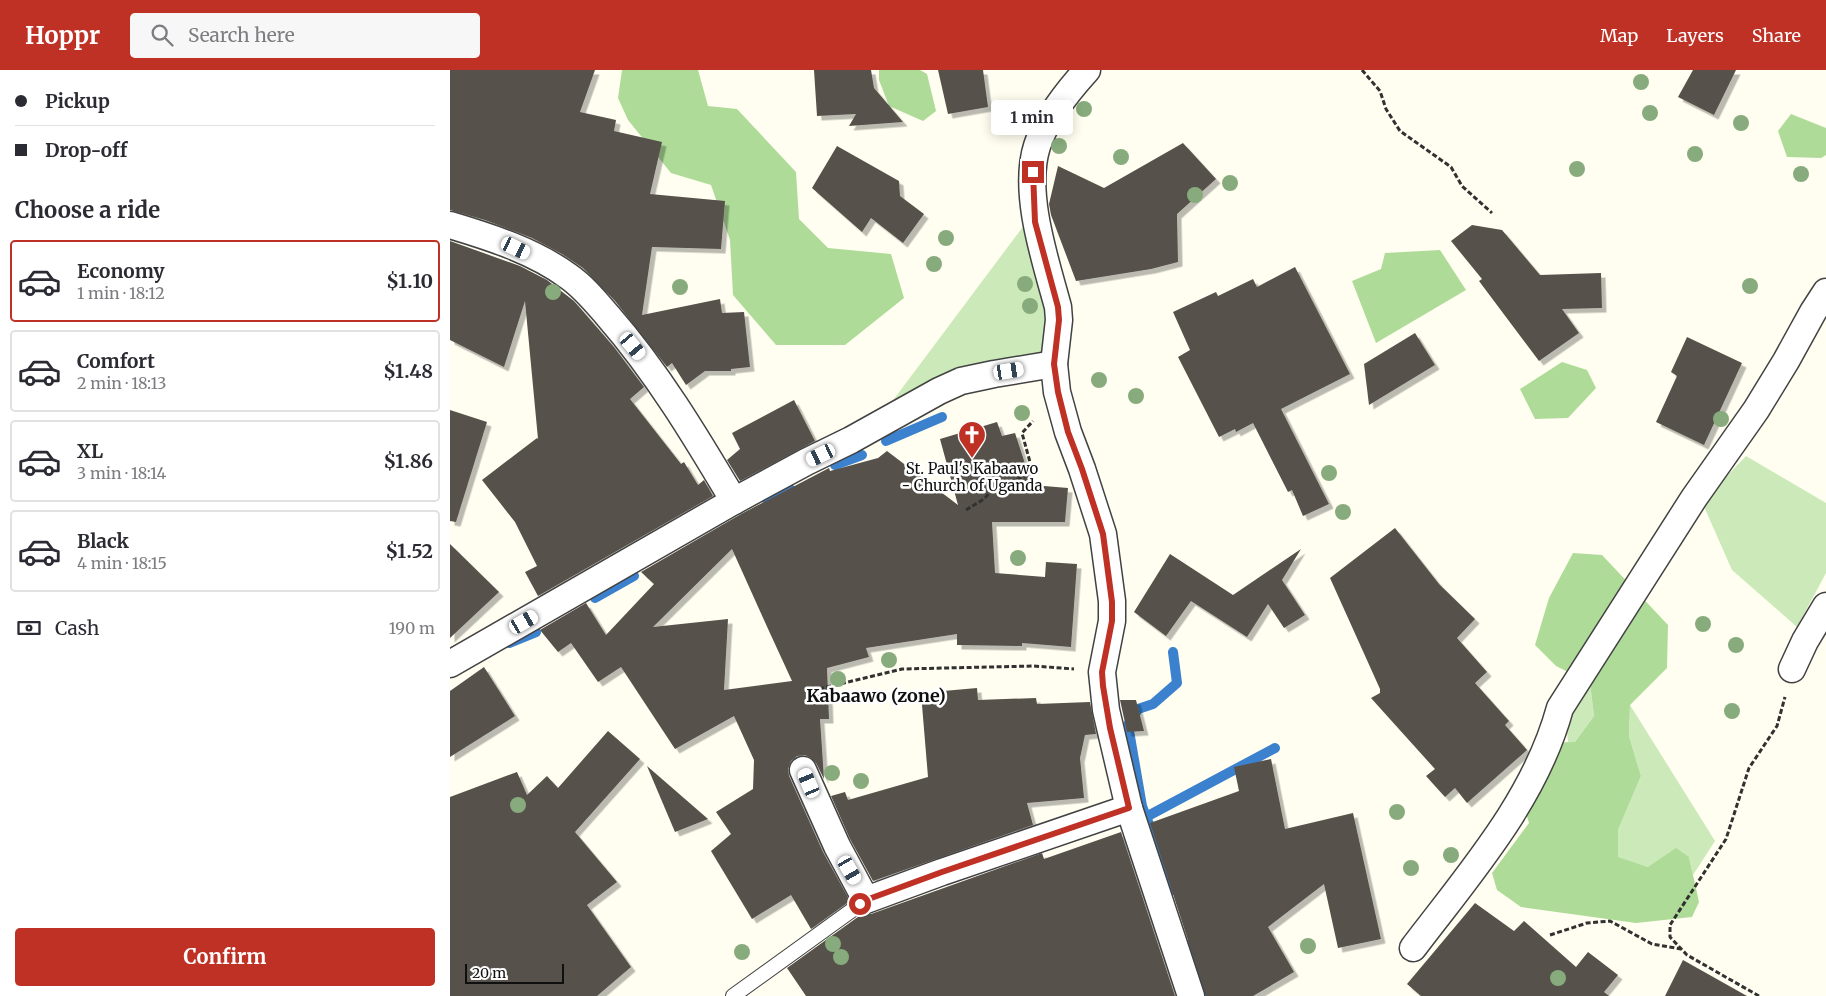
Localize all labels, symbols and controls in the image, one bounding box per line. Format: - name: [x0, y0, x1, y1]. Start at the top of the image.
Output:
- search box: [130, 13, 480, 58]
- text: Hoppr: [25, 20, 100, 51]
- icon: search: [148, 21, 176, 49]
- text: Search here: [188, 23, 295, 47]
- text: Map: [1600, 24, 1638, 47]
- text: Layers: [1666, 24, 1724, 47]
- text: Share: [1752, 24, 1801, 47]
- text: Pickup: [45, 89, 110, 113]
- callout: 1 min: [992, 99, 1074, 134]
- text: 1 min: [1010, 107, 1054, 127]
- text: Drop-off: [45, 138, 127, 162]
- route end: [1022, 161, 1044, 183]
- text: Choose a ride: [15, 196, 160, 224]
- car: [499, 235, 532, 261]
- icon: car: [17, 259, 62, 304]
- text: Economy: [77, 259, 165, 283]
- text: $1.10: [386, 269, 433, 293]
- text: 1 min · 18:12: [77, 283, 165, 303]
- car: [617, 330, 648, 362]
- icon: car: [17, 349, 62, 394]
- text: Comfort: [77, 349, 155, 373]
- text: $1.48: [383, 359, 433, 383]
- car: [993, 361, 1024, 381]
- text: 2 min · 18:13: [77, 373, 166, 393]
- church icon: St. Paul's Kabaawo - Church of Uganda: [957, 420, 987, 459]
- icon: car: [17, 439, 62, 484]
- text: XL: [77, 439, 103, 463]
- car: [804, 442, 837, 468]
- text: $1.86: [383, 449, 433, 473]
- place label: St. Paul's Kabaawo - Church of Uganda: [902, 459, 1042, 495]
- text: 3 min · 18:14: [77, 463, 166, 483]
- icon: car: [17, 529, 62, 574]
- text: Black: [77, 529, 129, 553]
- text: $1.52: [385, 539, 433, 563]
- text: 4 min · 18:15: [77, 553, 167, 573]
- car: [507, 608, 540, 636]
- icon: cash: [15, 614, 43, 642]
- text: Cash: [55, 616, 99, 640]
- text: 190 m: [389, 618, 435, 638]
- district label: Kabaawo (zone): [806, 684, 946, 707]
- car: [796, 766, 821, 800]
- car: [836, 853, 863, 887]
- route start: [849, 893, 871, 915]
- button: Confirm: [15, 928, 435, 986]
- scale bar: [465, 961, 564, 984]
- text: 20 m: [472, 964, 506, 982]

